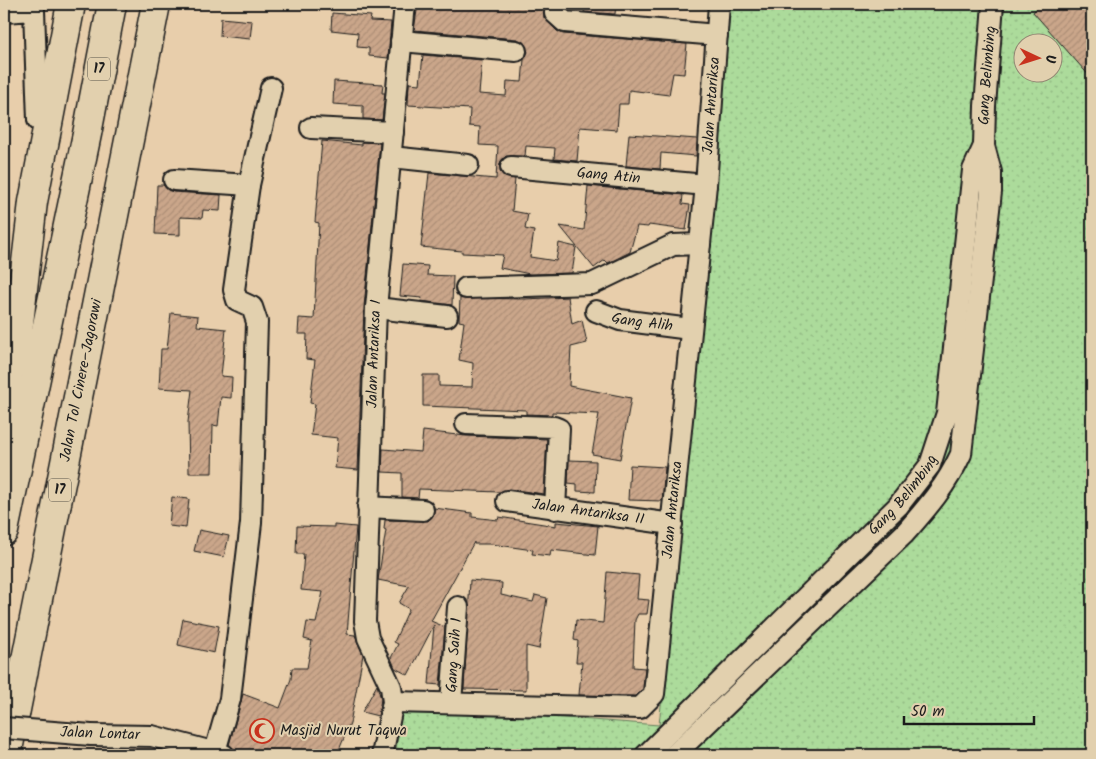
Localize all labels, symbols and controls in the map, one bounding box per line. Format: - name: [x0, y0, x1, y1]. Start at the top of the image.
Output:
- street label: Gang Belimbing: [973, 25, 1003, 125]
- north arrow: [1014, 32, 1064, 82]
- text: U: [1039, 54, 1061, 64]
- street label: Jalan Antariksa: [696, 56, 727, 155]
- road number: 17: [88, 58, 110, 80]
- street label: Gang Atin: [576, 161, 641, 191]
- street label: Jalan Tol Cinere–Jagorawi: [53, 295, 109, 464]
- street label: Jalan Antariksa I: [360, 298, 389, 408]
- street label: Gang Alih: [608, 306, 674, 339]
- street label: Gang Belimbing: [863, 452, 944, 541]
- street label: Jalan Antariksa: [656, 460, 690, 560]
- road number: 17: [49, 478, 71, 502]
- street label: Jalan Antariksa II: [531, 493, 646, 532]
- street label: Gang Saih 1: [440, 617, 469, 693]
- scale bar: [904, 694, 1034, 726]
- text: 50 m: [911, 700, 945, 724]
- mosque icon: Masjid Nurut Taqwa: [249, 718, 275, 744]
- place label: Masjid Nurut Taqwa: [280, 719, 407, 743]
- street label: Jalan Lontar: [60, 721, 141, 747]

